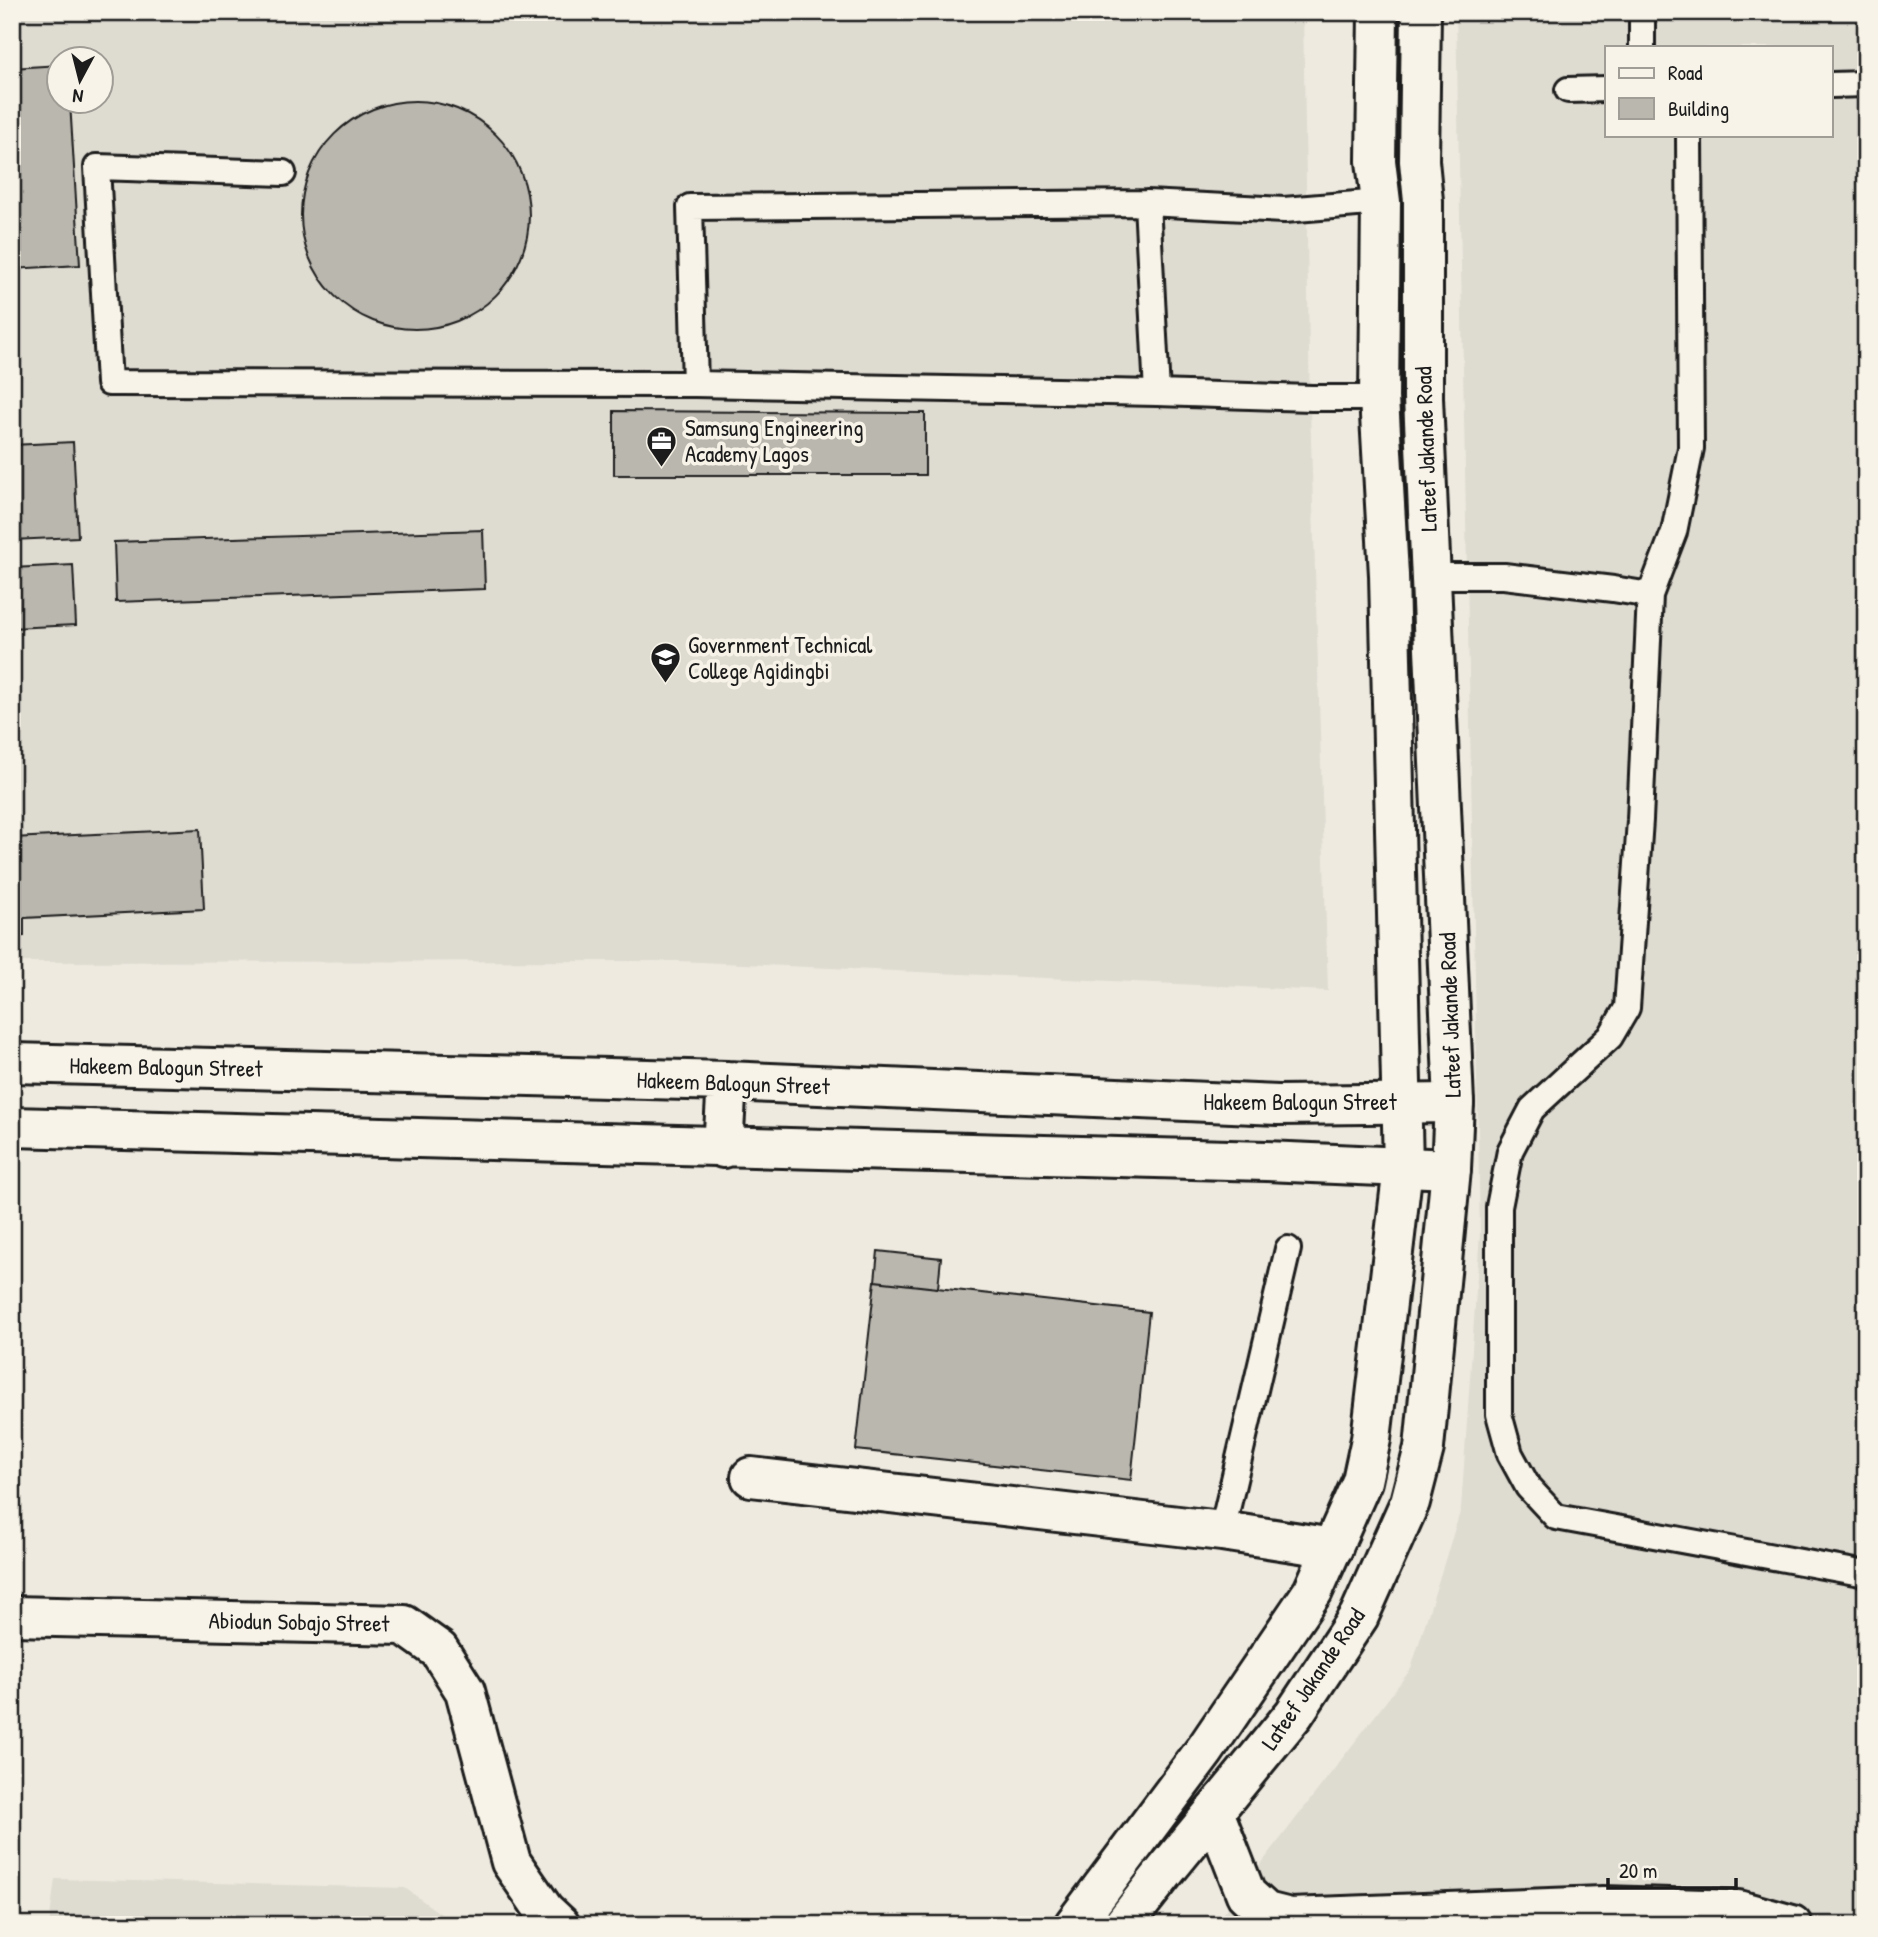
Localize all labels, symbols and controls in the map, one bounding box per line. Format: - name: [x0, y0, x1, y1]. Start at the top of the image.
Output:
- north arrow: [46, 46, 116, 116]
- legend: [1605, 46, 1832, 136]
- text: Road: [1668, 58, 1702, 87]
- text: N: [71, 83, 85, 110]
- text: Building: [1668, 94, 1729, 123]
- street label: Lateef Jakande Road: [1407, 366, 1444, 532]
- place label: Samsung Engineering Academy Lagos: [685, 412, 863, 469]
- office icon: Samsung Engineering Academy Lagos: [645, 424, 679, 468]
- place label: Government Technical College Agidingbi: [688, 629, 873, 686]
- school or university icon: Government Technical College Agidingbi: [648, 641, 682, 685]
- street label: Lateef Jakande Road: [1431, 932, 1468, 1098]
- street label: Hakeem Balogun Street: [69, 1049, 264, 1084]
- street label: Hakeem Balogun Street: [636, 1064, 831, 1101]
- street label: Hakeem Balogun Street: [1203, 1086, 1398, 1117]
- street label: Lateef Jakande Road: [1254, 1602, 1372, 1756]
- street label: Abiodun Sobajo Street: [208, 1604, 391, 1639]
- scale bar: [1608, 1846, 1736, 1890]
- text: 20 m: [1619, 1856, 1657, 1885]

